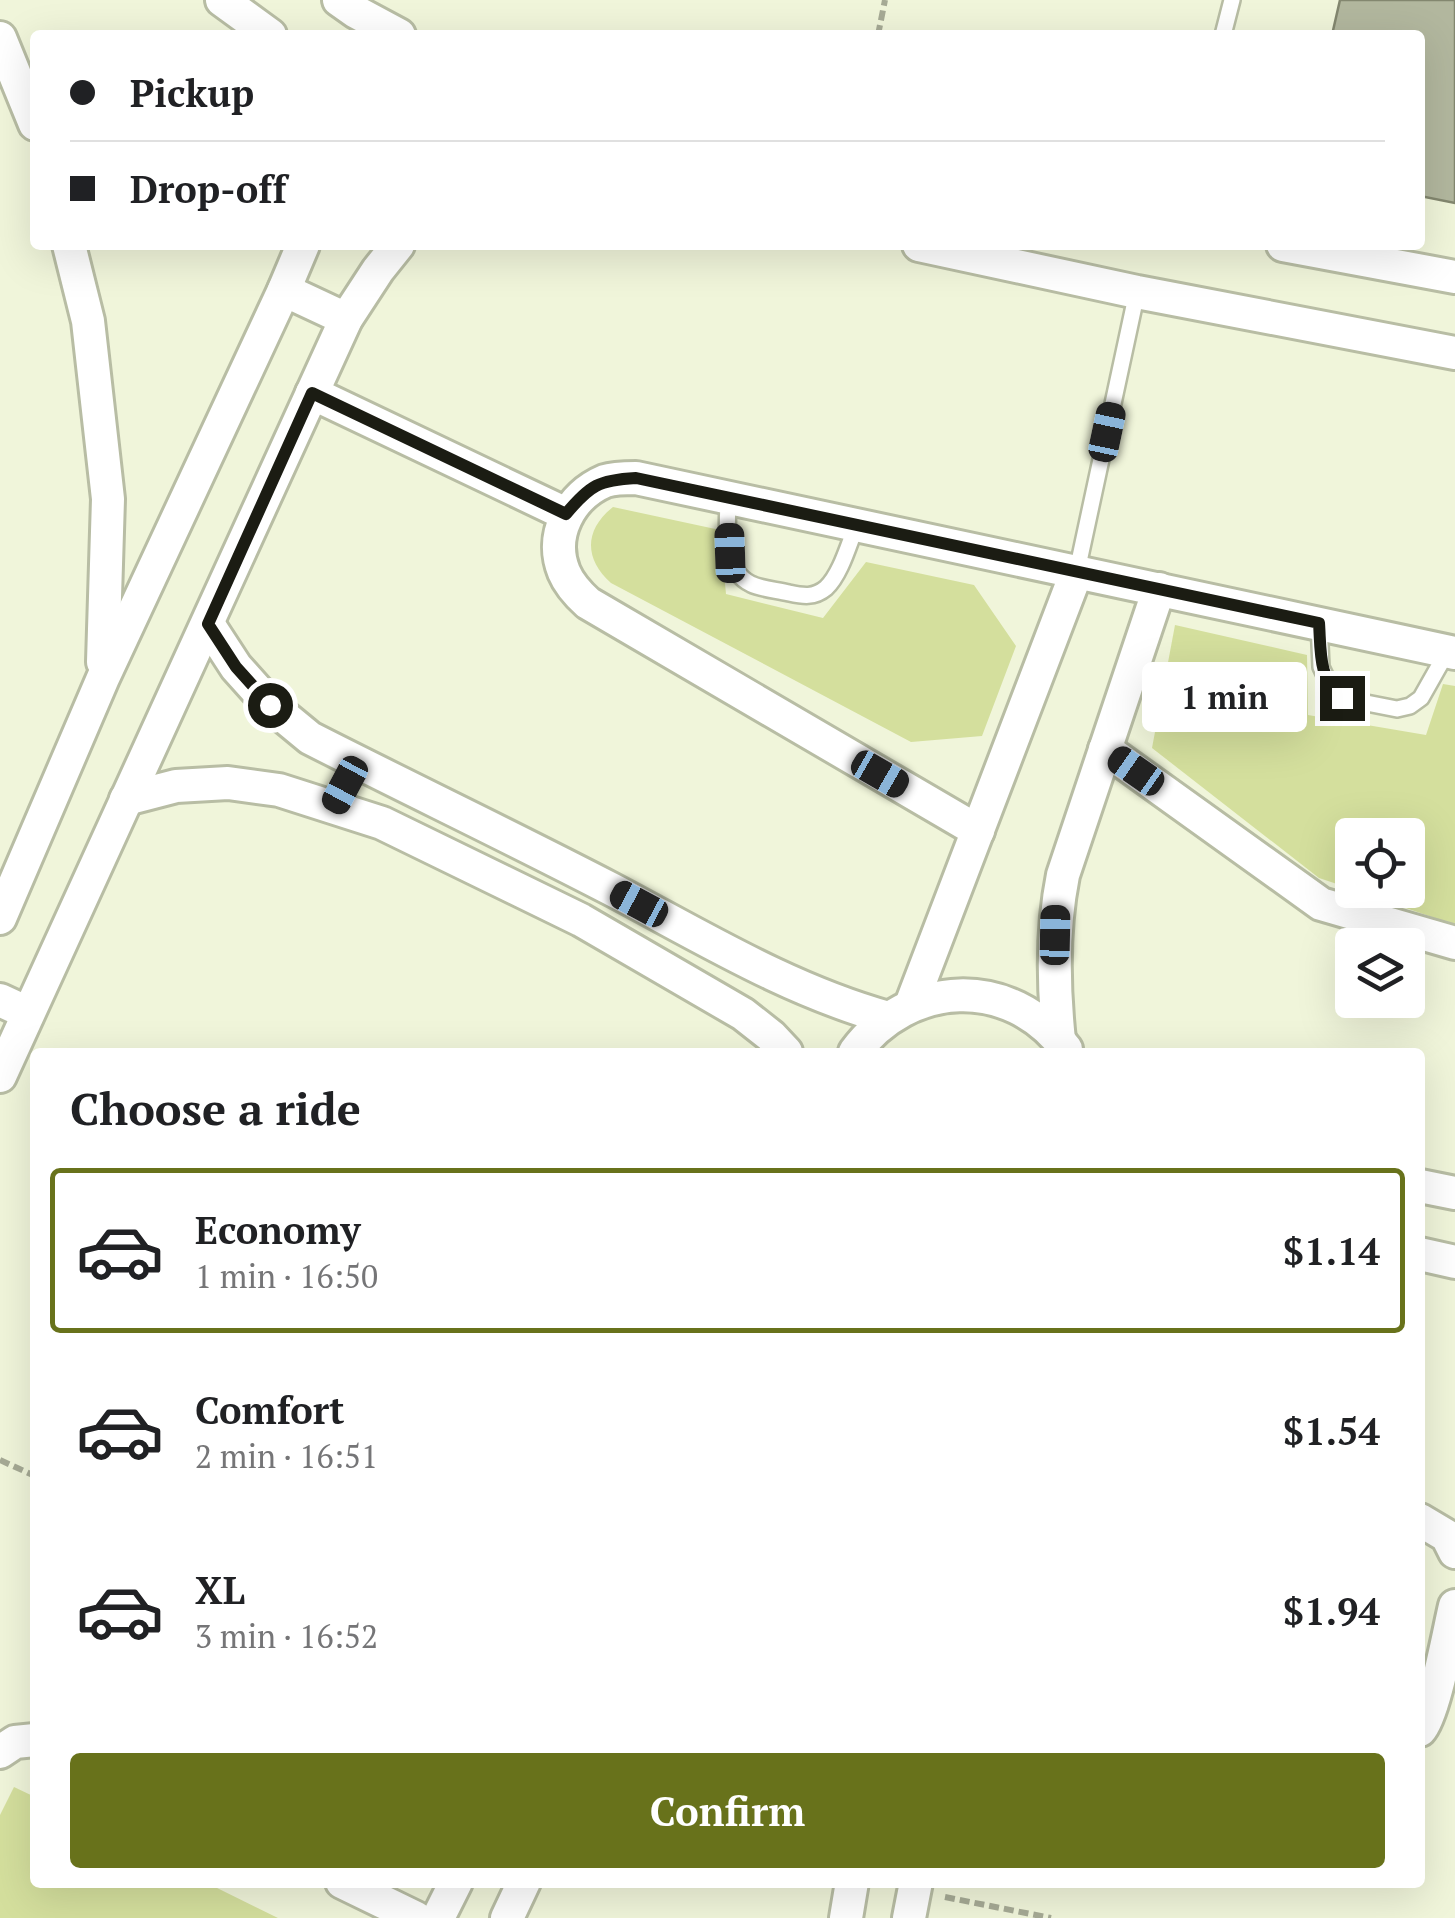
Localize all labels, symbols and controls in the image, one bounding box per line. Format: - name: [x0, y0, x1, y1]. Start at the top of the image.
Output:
- text: Pickup: [130, 68, 254, 118]
- text: Drop-off: [130, 164, 287, 214]
- car: [1086, 400, 1128, 464]
- car: [714, 522, 746, 584]
- callout: 1 min: [1142, 663, 1307, 733]
- text: 1 min: [1181, 676, 1268, 718]
- route end: [1320, 676, 1365, 721]
- route start: [248, 683, 293, 728]
- car: [1103, 742, 1169, 800]
- car: [847, 746, 913, 802]
- car: [318, 751, 372, 819]
- map controls: [1335, 818, 1425, 1018]
- button: locate: [1335, 818, 1425, 908]
- car: [605, 877, 673, 931]
- car: [1039, 905, 1071, 965]
- button: layers: [1335, 928, 1425, 1018]
- text: Choose a ride: [70, 1078, 361, 1138]
- text: Economy: [195, 1205, 361, 1255]
- icon: car: [75, 1206, 165, 1296]
- text: $1.14: [1283, 1226, 1380, 1276]
- text: 1 min · 16:50: [195, 1255, 378, 1297]
- text: Comfort: [195, 1385, 344, 1435]
- icon: car: [75, 1386, 165, 1476]
- text: $1.54: [1283, 1406, 1380, 1456]
- text: 2 min · 16:51: [195, 1435, 378, 1477]
- text: XL: [195, 1565, 245, 1615]
- icon: car: [75, 1566, 165, 1656]
- text: $1.94: [1283, 1586, 1380, 1636]
- text: 3 min · 16:52: [195, 1615, 378, 1657]
- button: Confirm: [70, 1753, 1385, 1868]

